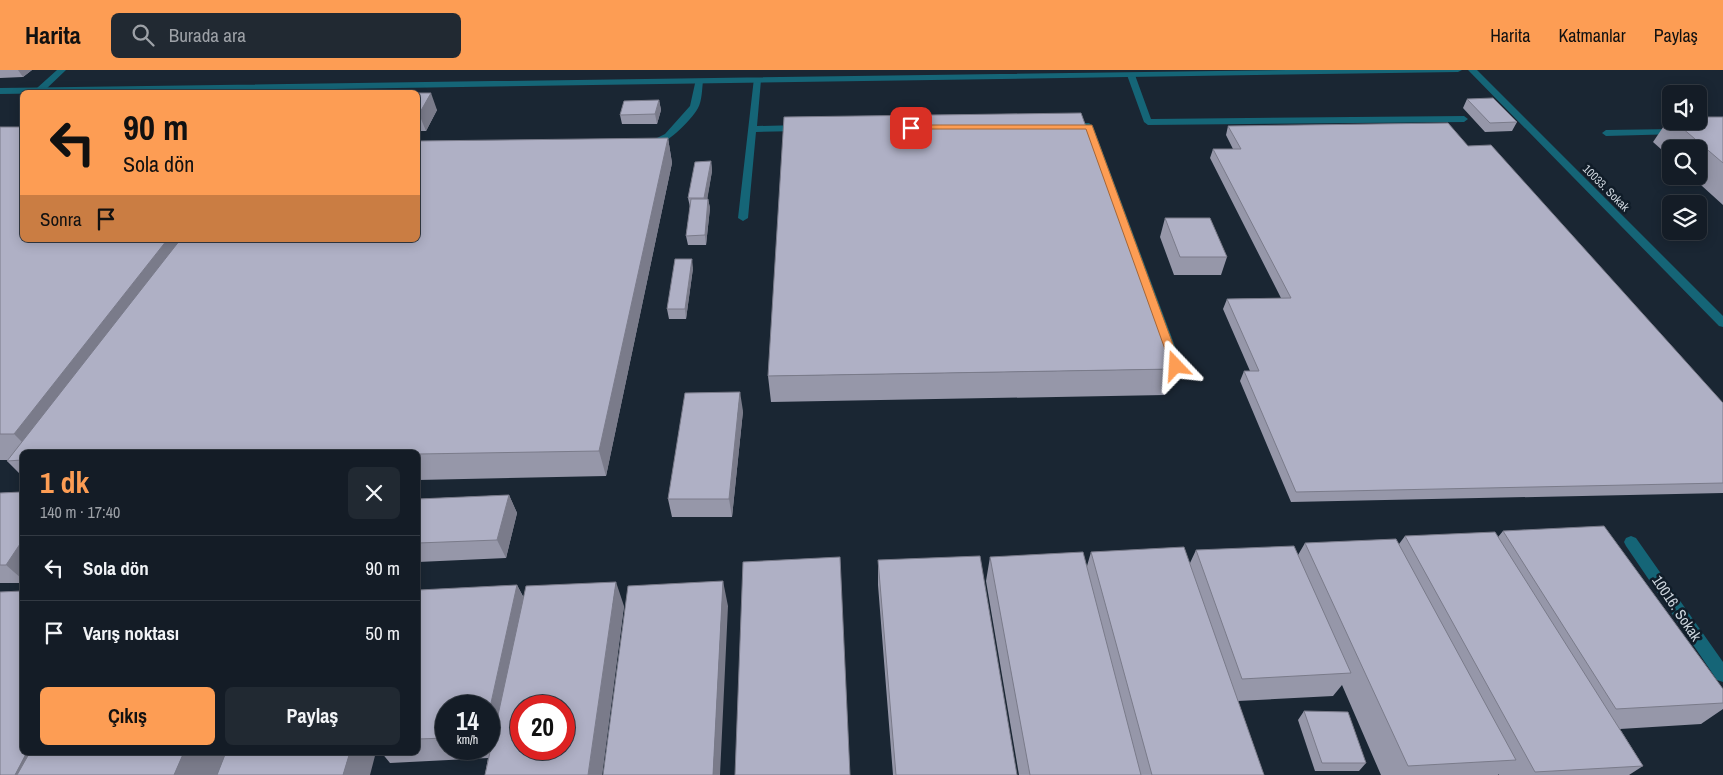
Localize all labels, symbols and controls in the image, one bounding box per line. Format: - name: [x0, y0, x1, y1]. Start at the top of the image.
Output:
- search box: [111, 13, 461, 58]
- text: Harita: [25, 19, 81, 51]
- icon: search: [129, 21, 157, 49]
- text: Burada ara: [169, 22, 246, 48]
- text: Harita: [1490, 23, 1530, 48]
- text: Katmanlar: [1558, 23, 1626, 48]
- text: Paylaş: [1654, 23, 1698, 48]
- map controls: [1662, 85, 1707, 240]
- button: sound: [1662, 85, 1707, 130]
- text: 90 m: [123, 104, 188, 151]
- pin: [890, 107, 932, 149]
- icon: left: [40, 110, 105, 175]
- icon: arrive: [897, 114, 925, 142]
- button: search: [1662, 140, 1707, 185]
- text: Sola dön: [123, 149, 194, 179]
- street label: 10033. Sokak: [1579, 161, 1633, 215]
- button: layers: [1662, 195, 1707, 240]
- icon: arrive: [92, 205, 120, 233]
- text: Sonra: [40, 206, 82, 232]
- position arrow: [1149, 339, 1201, 391]
- text: 1 dk: [40, 462, 89, 502]
- button: close: [348, 467, 400, 519]
- text: 140 m · 17:40: [40, 501, 120, 523]
- icon: left: [40, 554, 68, 582]
- text: Sola dön: [83, 555, 149, 581]
- text: 90 m: [365, 555, 400, 581]
- street label: 10016. Sokak: [1647, 571, 1707, 646]
- icon: arrive: [40, 619, 68, 647]
- text: Varış noktası: [83, 620, 179, 646]
- text: 50 m: [365, 620, 400, 646]
- button: Çıkış: [40, 687, 215, 745]
- button: Paylaş: [225, 687, 400, 745]
- speed limit sign: 20: [510, 695, 575, 760]
- text: 14: [456, 704, 479, 738]
- text: km/h: [457, 732, 478, 748]

